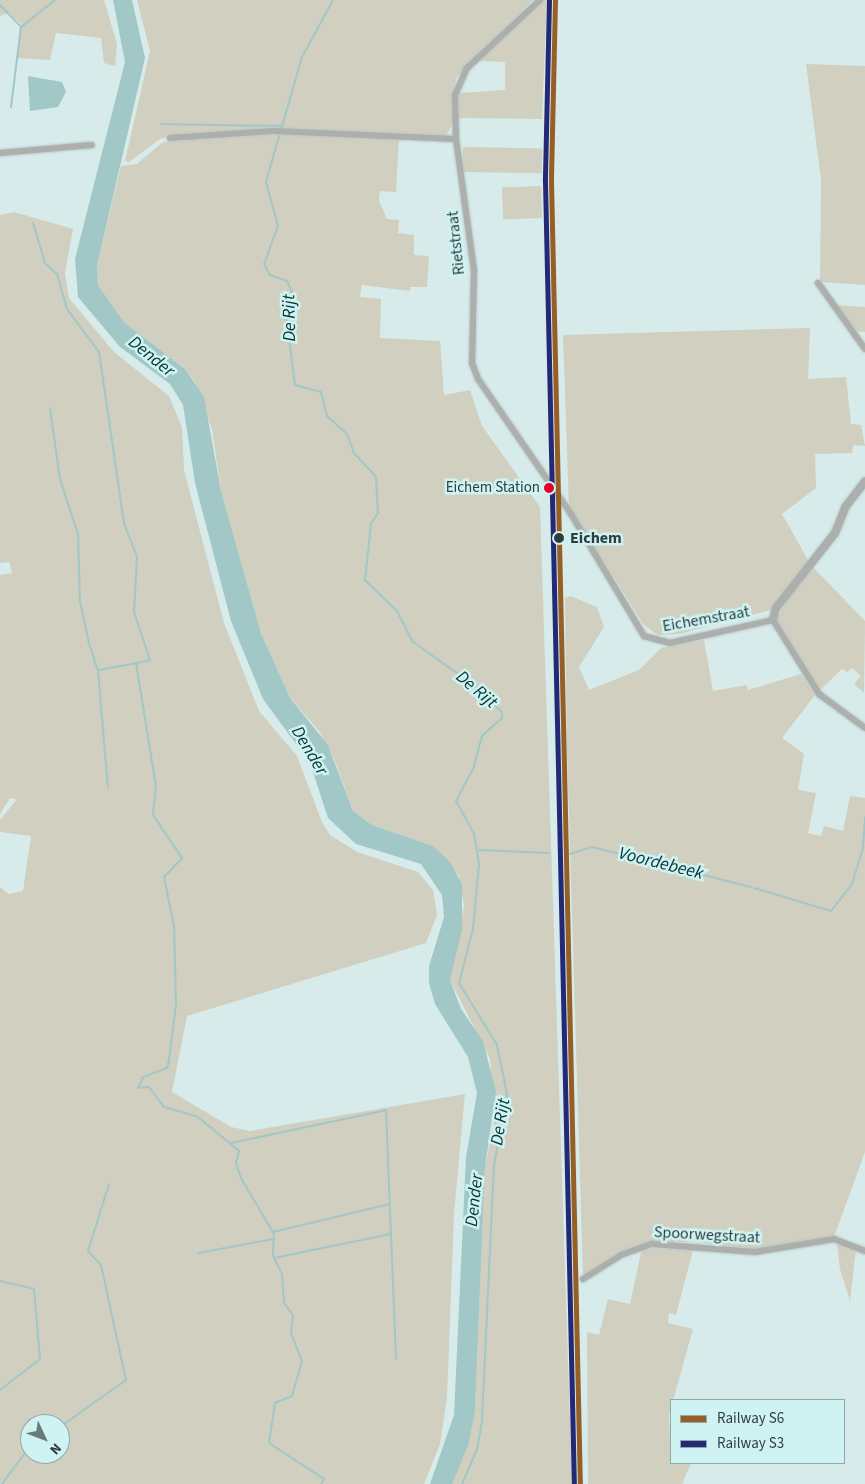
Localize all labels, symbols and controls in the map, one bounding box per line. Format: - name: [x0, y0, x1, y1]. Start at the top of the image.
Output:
- street label: Rietstraat: [443, 210, 469, 276]
- water label: De Rijt: [279, 294, 301, 342]
- water label: Dender: [124, 332, 178, 382]
- place label: Eichem Station: [446, 479, 540, 497]
- marker: Eichem Station: [544, 483, 554, 493]
- place label: Eichem: [570, 528, 622, 548]
- marker: Eichem: [552, 531, 566, 545]
- street label: Eichemstraat: [661, 602, 751, 636]
- water label: De Rijt: [451, 667, 501, 713]
- water label: Dender: [286, 723, 332, 779]
- water label: Voordebeek: [616, 843, 706, 885]
- water label: De Rijt: [487, 1097, 515, 1147]
- water label: Dender: [461, 1172, 489, 1228]
- street label: Spoorwegstraat: [653, 1223, 761, 1247]
- legend: [670, 1399, 845, 1464]
- text: Railway S6: [717, 1408, 784, 1429]
- north arrow: [20, 1414, 70, 1464]
- text: Railway S3: [717, 1433, 784, 1454]
- text: N: [45, 1438, 66, 1459]

